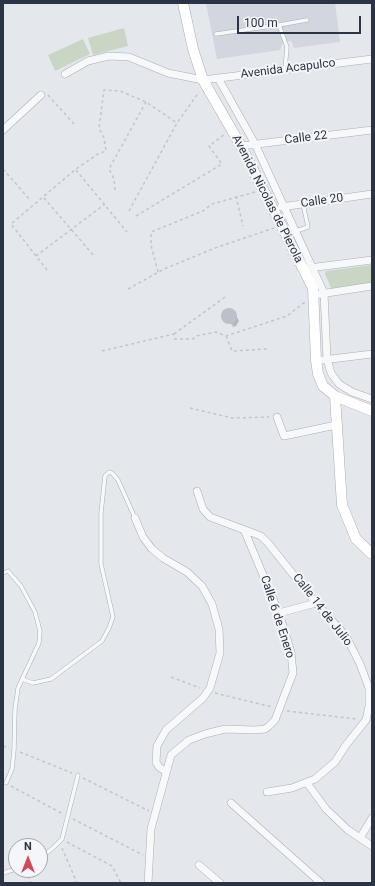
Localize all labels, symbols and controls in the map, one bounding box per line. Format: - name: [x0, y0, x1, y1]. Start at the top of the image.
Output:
- scale bar: [239, 8, 363, 34]
- text: 100 m: [244, 16, 278, 30]
- street label: Avenida Acapulco: [240, 56, 336, 82]
- street label: Calle 22: [284, 128, 328, 148]
- street label: Avenida Nicolas de Pierola: [228, 133, 306, 265]
- street label: Calle 20: [300, 191, 344, 211]
- street label: Calle 14 de Julio: [289, 571, 355, 649]
- street label: Calle 6 de Enero: [257, 574, 297, 660]
- north arrow: [8, 838, 48, 878]
- text: N: [24, 840, 32, 853]

